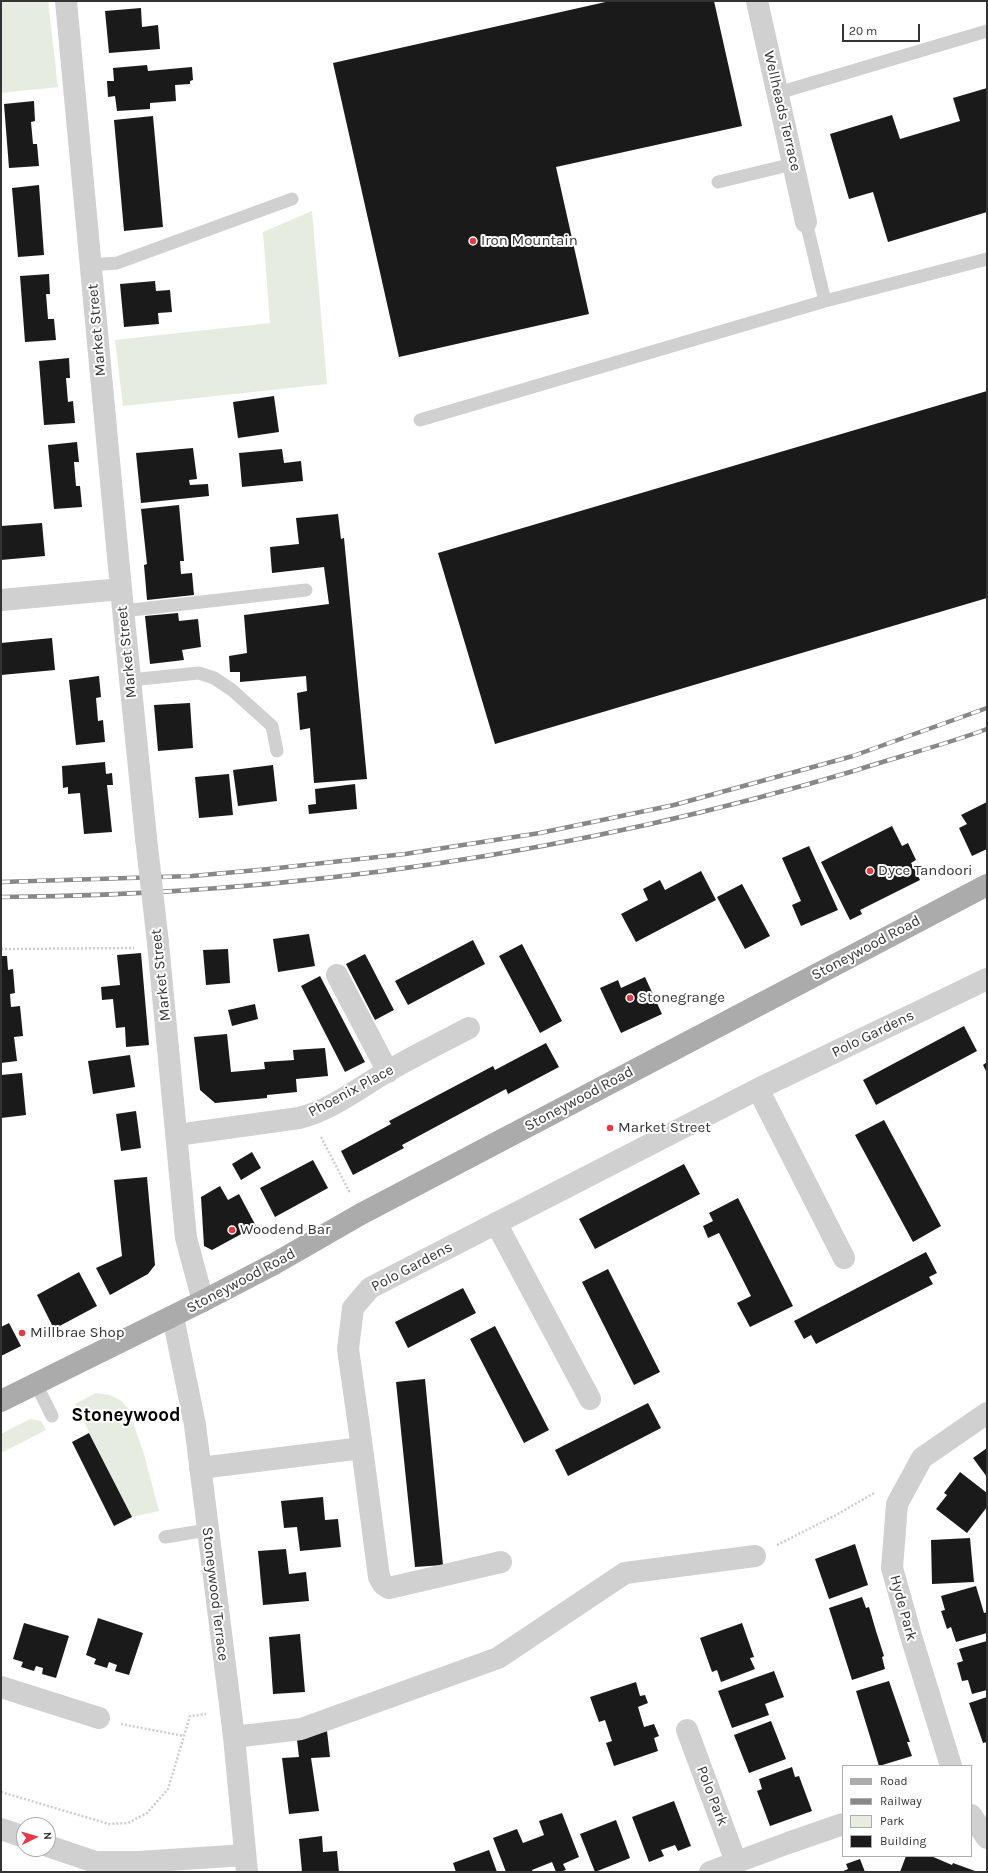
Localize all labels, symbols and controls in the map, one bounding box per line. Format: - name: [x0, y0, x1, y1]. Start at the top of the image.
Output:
- scale bar: [844, 16, 922, 42]
- text: 20 m: [849, 24, 877, 38]
- street label: Wellheads Terrace: [759, 49, 805, 173]
- place label: Iron Mountain: [481, 232, 578, 250]
- marker: Iron Mountain: [468, 236, 478, 246]
- street label: Market Street: [84, 283, 110, 377]
- street label: Market Street: [113, 605, 141, 699]
- place label: Dyce Tandoori: [878, 862, 973, 880]
- marker: Dyce Tandoori: [865, 866, 875, 876]
- street label: Stoneywood Road: [808, 912, 924, 984]
- street label: Market Street: [147, 928, 175, 1022]
- place label: Stonegrange: [638, 989, 725, 1007]
- marker: Stonegrange: [625, 993, 635, 1003]
- street label: Polo Gardens: [829, 1006, 917, 1062]
- street label: Phoenix Place: [305, 1061, 397, 1121]
- street label: Stoneywood Road: [521, 1063, 637, 1135]
- place label: Market Street: [618, 1119, 711, 1137]
- marker: Market Street: [605, 1123, 615, 1133]
- place label: Woodend Bar: [240, 1221, 330, 1239]
- marker: Woodend Bar: [227, 1225, 237, 1235]
- street label: Polo Gardens: [368, 1238, 456, 1296]
- street label: Stoneywood Road: [183, 1245, 299, 1317]
- place label: Millbrae Shop: [30, 1324, 124, 1342]
- marker: Millbrae Shop: [17, 1328, 27, 1338]
- district label: Stoneywood: [71, 1405, 181, 1427]
- street label: Stoneywood Terrace: [198, 1526, 232, 1662]
- street label: Hyde Park: [886, 1573, 920, 1643]
- street label: Polo Park: [692, 1763, 732, 1829]
- legend: [842, 1765, 972, 1857]
- text: Road: [880, 1774, 908, 1788]
- text: Railway: [880, 1794, 922, 1808]
- text: Park: [880, 1814, 904, 1828]
- north arrow: [16, 1817, 56, 1857]
- text: N: [41, 1831, 54, 1840]
- text: Building: [880, 1834, 926, 1848]

